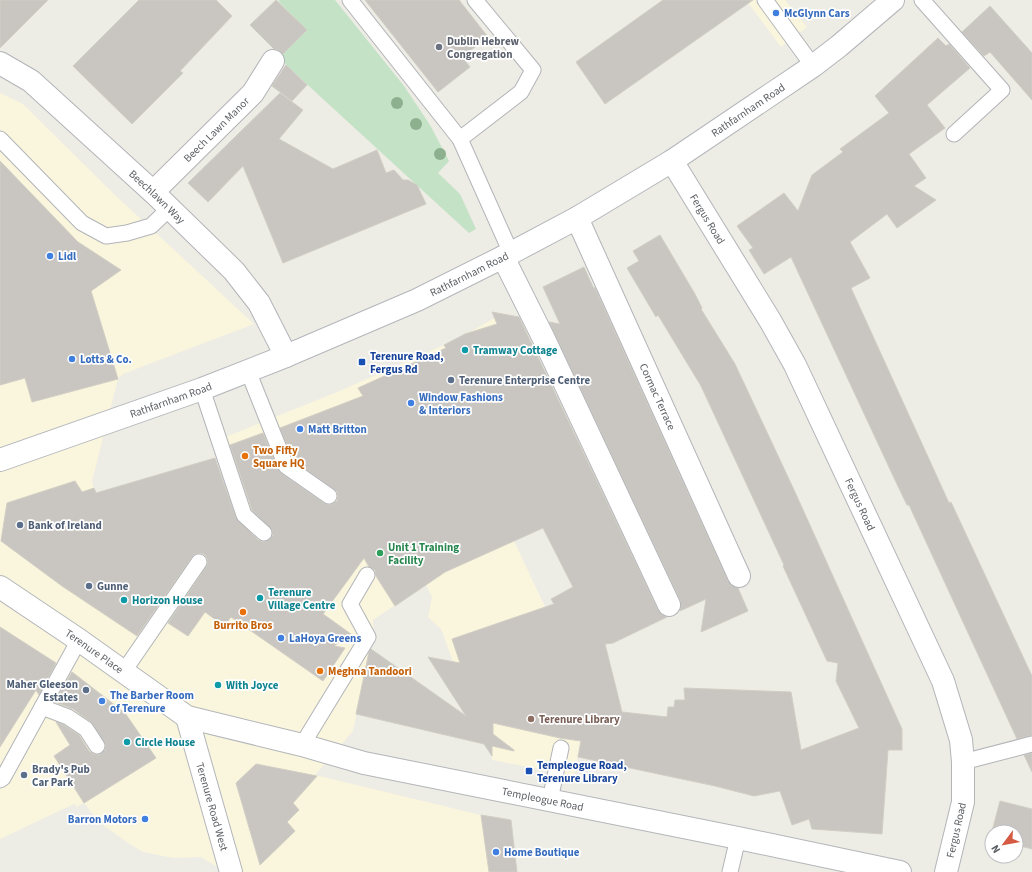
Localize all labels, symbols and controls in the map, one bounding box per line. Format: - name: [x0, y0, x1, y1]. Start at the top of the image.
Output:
- place label: McGlynn Cars: [784, 6, 850, 21]
- marker: McGlynn Cars: [771, 8, 781, 18]
- place label: Dublin Hebrew Congregation: [447, 34, 520, 62]
- marker: Dublin Hebrew Congregation: [434, 42, 444, 52]
- street label: Rathfarnham Road: [708, 80, 788, 141]
- street label: Beech Lawn Manor: [180, 94, 253, 166]
- street label: Beechlawn Way: [126, 167, 188, 227]
- street label: Fergus Road: [686, 191, 728, 247]
- street label: Rathfarnham Road: [427, 248, 511, 300]
- place label: Lidl: [58, 249, 77, 264]
- marker: Lidl: [45, 251, 55, 261]
- place label: Tramway Cottage: [473, 343, 558, 358]
- marker: Tramway Cottage: [460, 345, 470, 355]
- place label: Terenure Road, Fergus Rd: [370, 349, 444, 377]
- place label: Lotts & Co.: [80, 352, 132, 367]
- marker: Lotts & Co.: [67, 354, 77, 364]
- marker: Terenure Road, Fergus Rd: [357, 357, 367, 367]
- street label: Cormac Terrace: [636, 361, 679, 433]
- place label: Terenure Enterprise Centre: [459, 373, 590, 388]
- marker: Terenure Enterprise Centre: [446, 375, 456, 385]
- street label: Rathfarnham Road: [128, 379, 214, 422]
- place label: Window Fashions & Interiors: [419, 390, 503, 418]
- marker: Window Fashions & Interiors: [406, 398, 416, 408]
- place label: Matt Britton: [308, 422, 367, 437]
- marker: Matt Britton: [295, 424, 305, 434]
- place label: Two Fifty Square HQ: [253, 443, 305, 471]
- marker: Two Fifty Square HQ: [240, 451, 250, 461]
- street label: Fergus Road: [841, 476, 879, 533]
- place label: Bank of Ireland: [28, 518, 102, 533]
- marker: Bank of Ireland: [15, 520, 25, 530]
- place label: Unit 1 Training Facility: [388, 540, 459, 568]
- marker: Unit 1 Training Facility: [375, 548, 385, 558]
- place label: Gunne: [97, 579, 129, 594]
- marker: Gunne: [84, 581, 94, 591]
- place label: Terenure Village Centre: [267, 585, 336, 613]
- place label: Horizon House: [132, 593, 203, 608]
- marker: Terenure Village Centre: [255, 593, 265, 603]
- marker: Horizon House: [119, 595, 129, 605]
- marker: Burrito Bros: [238, 607, 248, 617]
- place label: Burrito Bros: [214, 618, 273, 633]
- street label: Terenure Place: [62, 626, 127, 678]
- place label: LaHoya Greens: [289, 631, 361, 646]
- marker: LaHoya Greens: [276, 633, 286, 643]
- place label: Meghna Tandoori: [328, 664, 412, 679]
- marker: Meghna Tandoori: [315, 666, 325, 676]
- place label: Maher Gleeson Estates: [6, 677, 78, 705]
- place label: With Joyce: [226, 678, 279, 693]
- marker: With Joyce: [213, 680, 223, 690]
- marker: Maher Gleeson Estates: [81, 685, 91, 695]
- place label: The Barber Room of Terenure: [110, 688, 194, 716]
- marker: The Barber Room of Terenure: [97, 696, 107, 706]
- place label: Terenure Library: [539, 712, 620, 727]
- marker: Terenure Library: [526, 714, 536, 724]
- place label: Circle House: [135, 735, 196, 750]
- marker: Circle House: [122, 737, 132, 747]
- place label: Templeogue Road, Terenure Library: [537, 758, 627, 786]
- street label: Terenure Road West: [192, 761, 232, 853]
- place label: Brady's Pub Car Park: [32, 762, 90, 790]
- marker: Templeogue Road, Terenure Library: [524, 766, 534, 776]
- marker: Brady's Pub Car Park: [19, 770, 29, 780]
- street label: Templeogue Road: [501, 784, 585, 815]
- street label: Fergus Road: [943, 801, 970, 859]
- place label: Barron Motors: [68, 812, 137, 827]
- marker: Barron Motors: [140, 814, 150, 824]
- north arrow: [984, 824, 1024, 864]
- text: N: [988, 842, 1004, 856]
- place label: Home Boutique: [504, 845, 580, 860]
- marker: Home Boutique: [491, 847, 501, 857]

